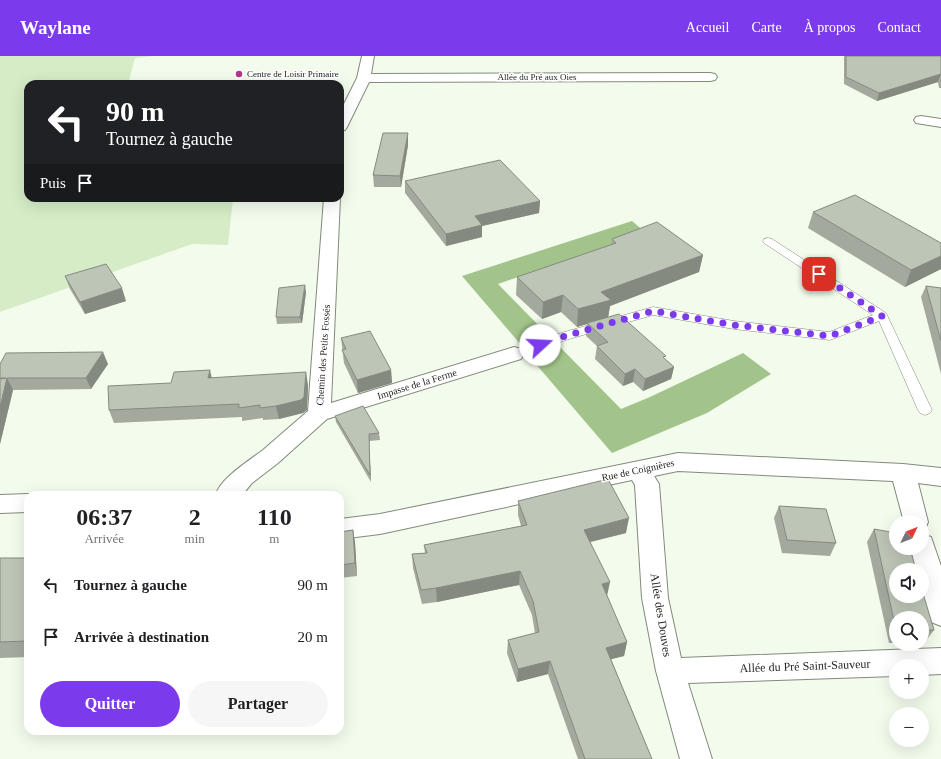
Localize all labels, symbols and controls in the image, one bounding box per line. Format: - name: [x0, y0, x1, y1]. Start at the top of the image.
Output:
- text: Waylane: [20, 17, 91, 38]
- text: Accueil: [686, 20, 729, 35]
- text: Carte: [751, 20, 782, 35]
- text: À propos: [804, 20, 855, 35]
- text: Contact: [877, 20, 921, 35]
- marker: Centre de Loisir Primaire: [234, 69, 244, 79]
- place label: Centre de Loisir Primaire: [247, 69, 339, 79]
- street label: Allée du Pré aux Oies: [498, 72, 577, 82]
- icon: left: [40, 96, 92, 148]
- text: 90 m: [106, 96, 164, 127]
- text: Tournez à gauche: [106, 129, 233, 149]
- icon: arrive: [74, 172, 96, 194]
- text: Puis: [40, 175, 66, 191]
- pin: [802, 257, 836, 291]
- icon: arrive: [808, 263, 830, 285]
- street label: Chemin des Petits Fossés: [314, 304, 332, 406]
- position arrow: [519, 324, 561, 366]
- street label: Impasse de la Ferme: [376, 367, 459, 401]
- street label: Rue de Coignières: [601, 457, 675, 483]
- text: 06:37: [76, 504, 132, 530]
- text: 2: [189, 504, 201, 530]
- text: 110: [257, 504, 292, 530]
- north arrow: [889, 515, 929, 555]
- map controls: [889, 515, 929, 747]
- text: Arrivée: [84, 531, 124, 546]
- text: min: [185, 531, 205, 546]
- text: m: [269, 531, 279, 546]
- button: sound: [889, 563, 929, 603]
- street label: Allée des Douves: [647, 572, 675, 658]
- icon: left: [40, 574, 62, 596]
- text: Tournez à gauche: [74, 577, 187, 593]
- text: 90 m: [298, 577, 328, 593]
- button: search: [889, 611, 929, 651]
- icon: arrive: [40, 626, 62, 648]
- text: Arrivée à destination: [74, 629, 209, 645]
- text: 20 m: [298, 629, 328, 645]
- street label: Allée du Pré Saint-Sauveur: [739, 657, 871, 675]
- button: +: [889, 659, 929, 699]
- button: Quitter: [40, 681, 180, 727]
- button: Partager: [188, 681, 328, 727]
- button: −: [889, 707, 929, 747]

